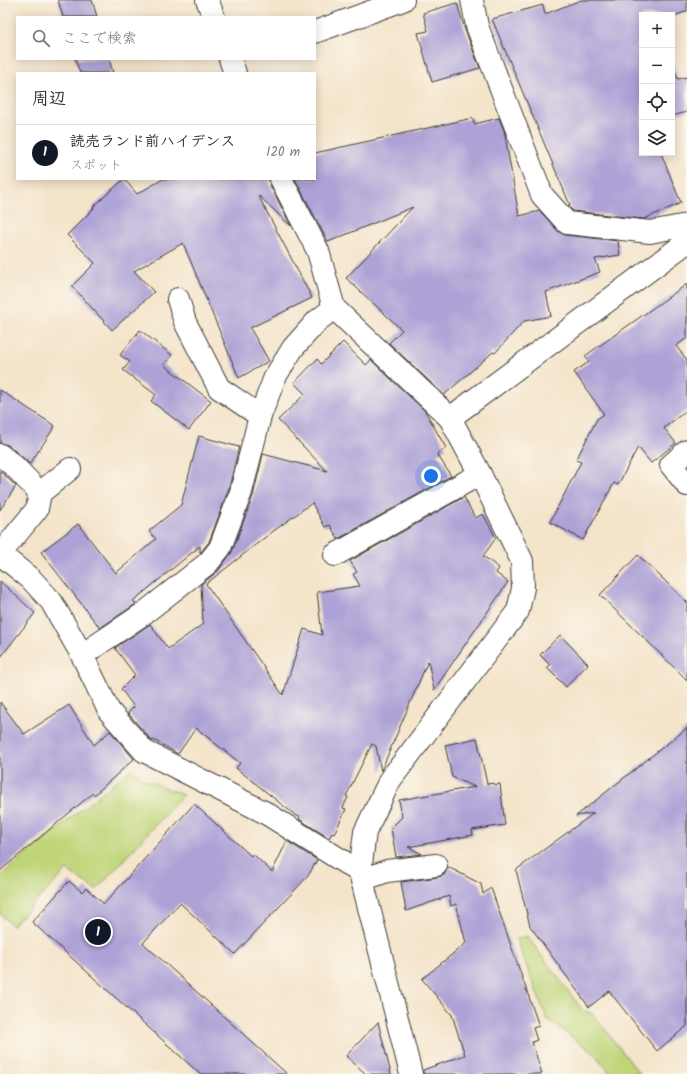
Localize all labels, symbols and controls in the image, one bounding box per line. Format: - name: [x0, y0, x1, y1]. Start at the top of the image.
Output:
- map controls: [639, 12, 675, 156]
- button: +: [639, 12, 675, 48]
- search box: [16, 16, 316, 60]
- icon: search: [30, 27, 52, 49]
- text: ここで検索: [62, 27, 137, 51]
- button: −: [639, 48, 675, 84]
- button: locate: [639, 84, 675, 120]
- text: 周辺: [32, 86, 66, 113]
- button: layers: [639, 120, 675, 156]
- text: 読売ランド前ハイデンス: [70, 130, 235, 154]
- text: 1: [43, 142, 47, 163]
- text: 120 m: [266, 142, 300, 163]
- text: スポット: [70, 155, 122, 176]
- your location: [421, 466, 441, 486]
- pin: 1: [85, 917, 111, 947]

